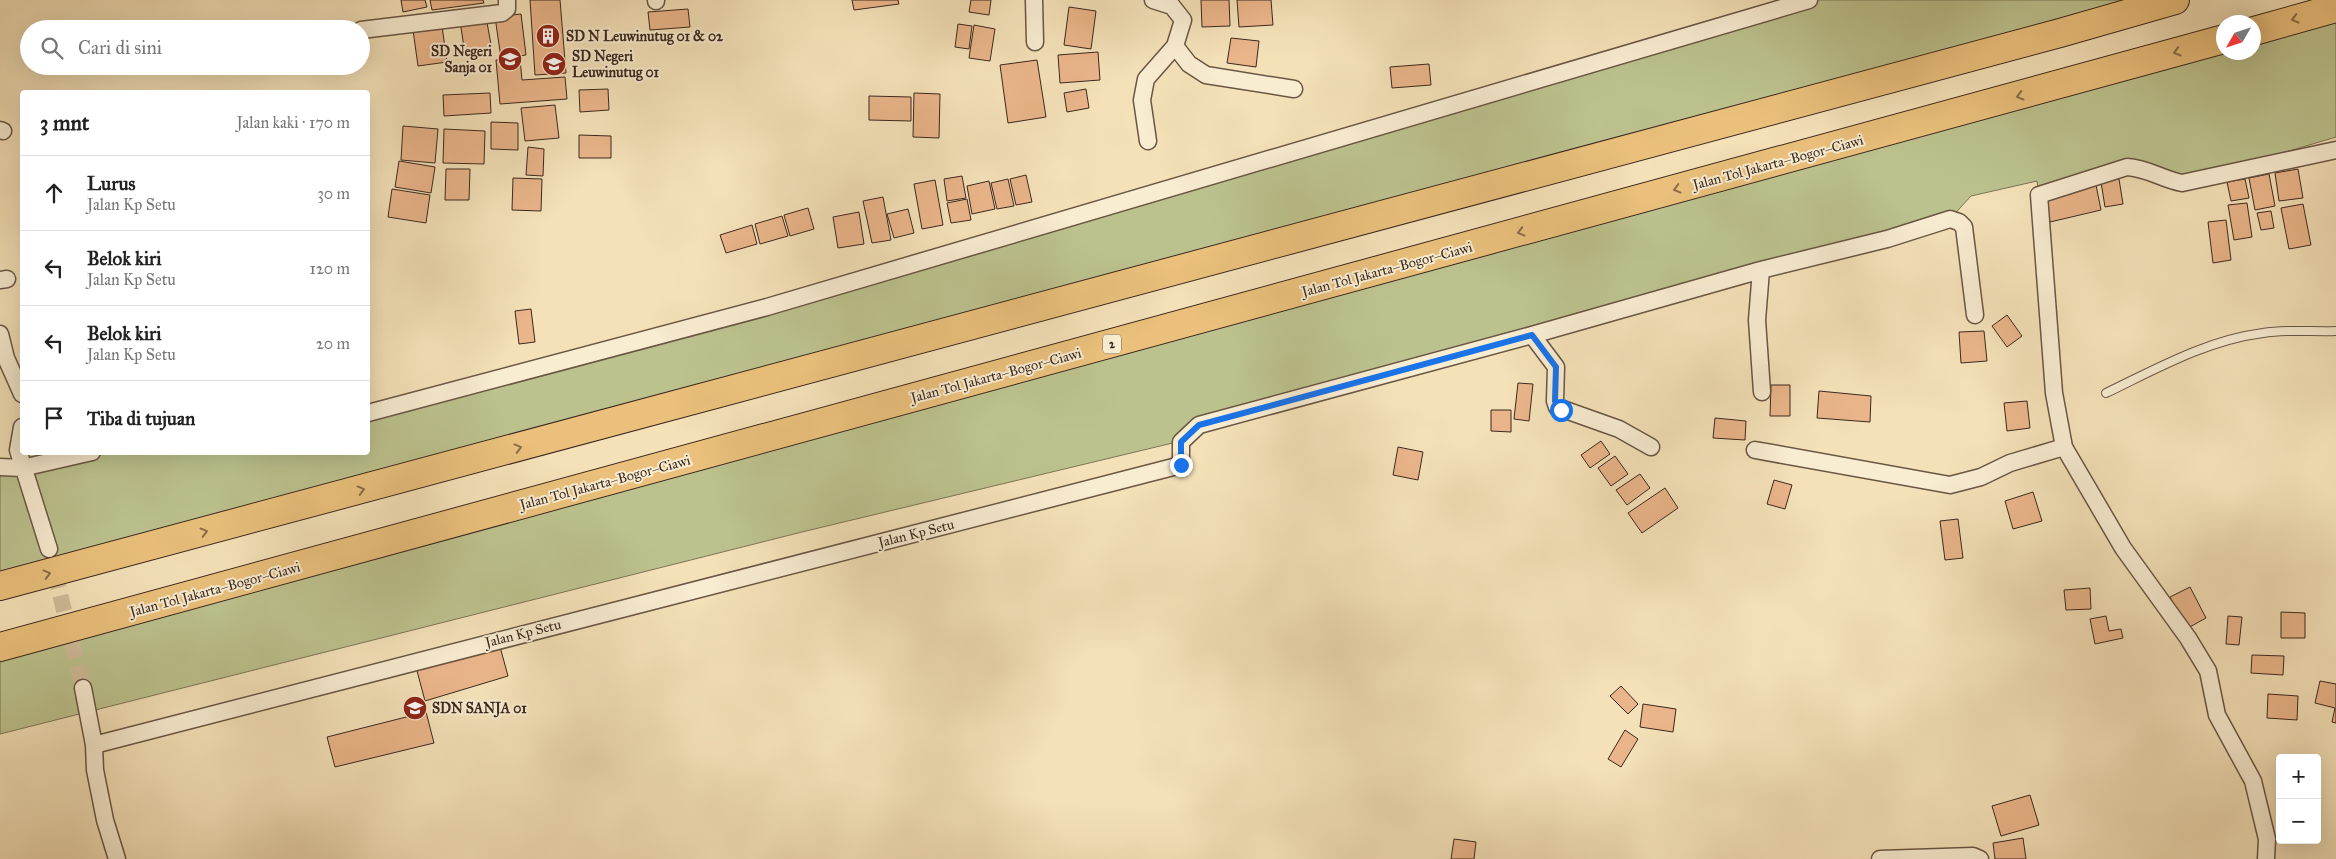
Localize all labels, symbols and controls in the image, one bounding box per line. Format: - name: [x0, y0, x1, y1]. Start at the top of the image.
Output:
- one-way arrow: [2291, 14, 2299, 24]
- north arrow: [2216, 15, 2261, 60]
- search box: [20, 20, 370, 75]
- building icon: SD N Leuwinutug 01 & 02: [535, 23, 561, 49]
- place label: SD N Leuwinutug 01 & 02: [566, 28, 724, 46]
- icon: search: [38, 34, 66, 62]
- text: Cari di sini: [78, 36, 162, 59]
- place label: SD Negeri Sanja 01: [431, 43, 492, 77]
- school or university icon: SD Negeri Sanja 01: [497, 46, 523, 72]
- one-way arrow: [2173, 47, 2181, 57]
- place label: SD Negeri Leuwinutug 01: [572, 48, 660, 82]
- school or university icon: SD Negeri Leuwinutug 01: [541, 51, 567, 77]
- one-way arrow: [2016, 90, 2024, 100]
- text: 3 mnt: [40, 110, 89, 136]
- text: Jalan kaki · 170 m: [237, 113, 350, 132]
- street label: Jalan Tol Jakarta–Bogor–Ciawi: [1689, 131, 1866, 195]
- text: Lurus: [87, 172, 135, 195]
- icon: ahead: [40, 179, 68, 207]
- one-way arrow: [1673, 183, 1682, 194]
- text: 30 m: [317, 184, 350, 203]
- text: Jalan Kp Setu: [87, 195, 176, 214]
- one-way arrow: [1516, 226, 1525, 237]
- street label: Jalan Tol Jakarta–Bogor–Ciawi: [1298, 238, 1475, 302]
- text: Belok kiri: [87, 247, 161, 270]
- icon: left: [40, 254, 68, 282]
- text: 120 m: [310, 259, 350, 278]
- text: Jalan Kp Setu: [87, 270, 176, 289]
- text: Belok kiri: [87, 322, 161, 345]
- icon: left: [40, 329, 68, 357]
- text: 20 m: [316, 334, 350, 353]
- road number: 2: [1103, 334, 1121, 354]
- street label: Jalan Tol Jakarta–Bogor–Ciawi: [907, 344, 1084, 408]
- text: Jalan Kp Setu: [87, 345, 176, 364]
- route start: [1550, 399, 1573, 422]
- icon: arrive: [40, 404, 68, 432]
- text: Tiba di tujuan: [87, 407, 195, 430]
- one-way arrow: [514, 443, 522, 454]
- street label: Jalan Tol Jakarta–Bogor–Ciawi: [516, 451, 693, 515]
- route end: [1170, 454, 1193, 477]
- one-way arrow: [357, 485, 366, 496]
- street label: Jalan Kp Setu: [874, 516, 957, 553]
- one-way arrow: [200, 528, 208, 538]
- street label: Jalan Tol Jakarta–Bogor–Ciawi: [126, 558, 303, 622]
- one-way arrow: [43, 569, 52, 580]
- street label: Jalan Kp Setu: [481, 616, 564, 653]
- school or university icon: SDN SANJA 01: [402, 695, 428, 721]
- place label: SDN SANJA 01: [432, 700, 527, 718]
- map controls: [2276, 754, 2321, 844]
- button: +: [2276, 754, 2321, 799]
- button: −: [2276, 799, 2321, 844]

